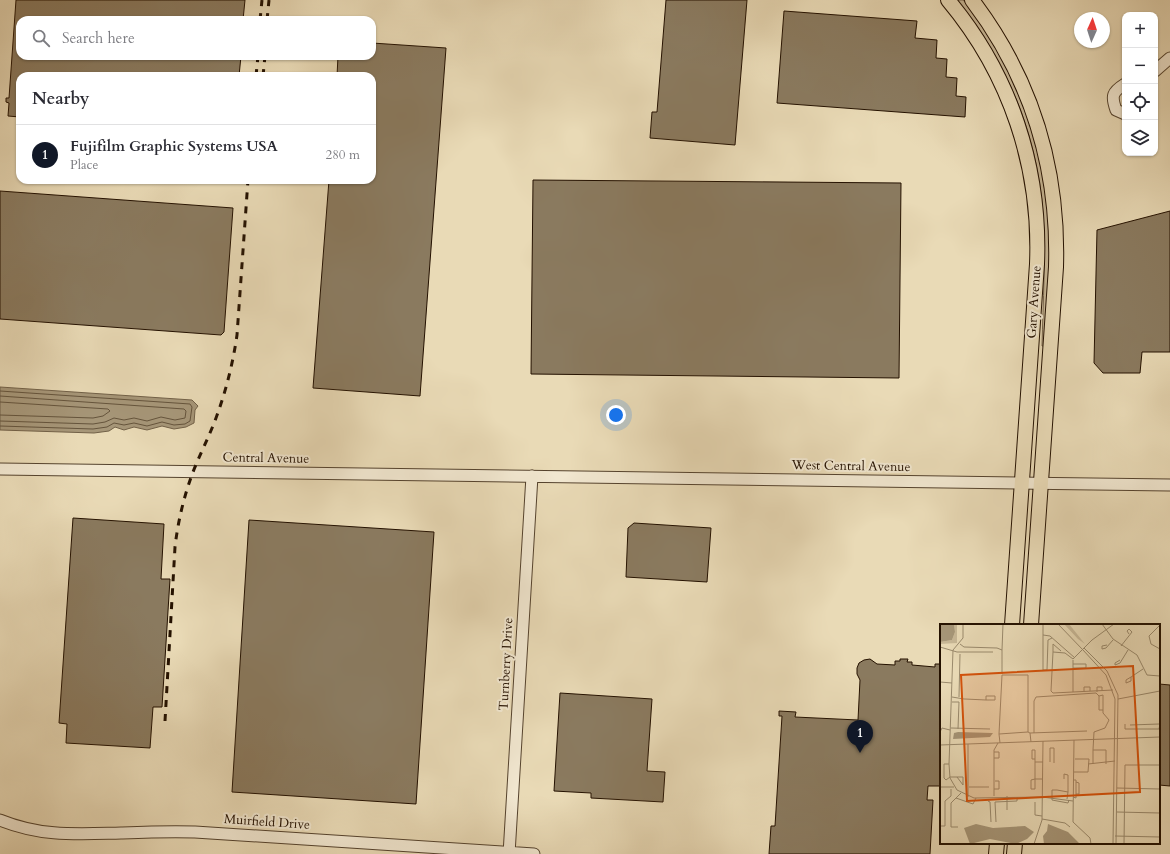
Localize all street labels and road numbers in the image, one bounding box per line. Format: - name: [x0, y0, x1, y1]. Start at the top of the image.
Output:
- street label: Gary Avenue: [1022, 265, 1046, 339]
- street label: Central Avenue: [223, 448, 310, 468]
- street label: West Central Avenue: [790, 456, 911, 476]
- street label: Turnberry Drive: [495, 617, 517, 711]
- street label: Muirfield Drive: [223, 810, 311, 834]

